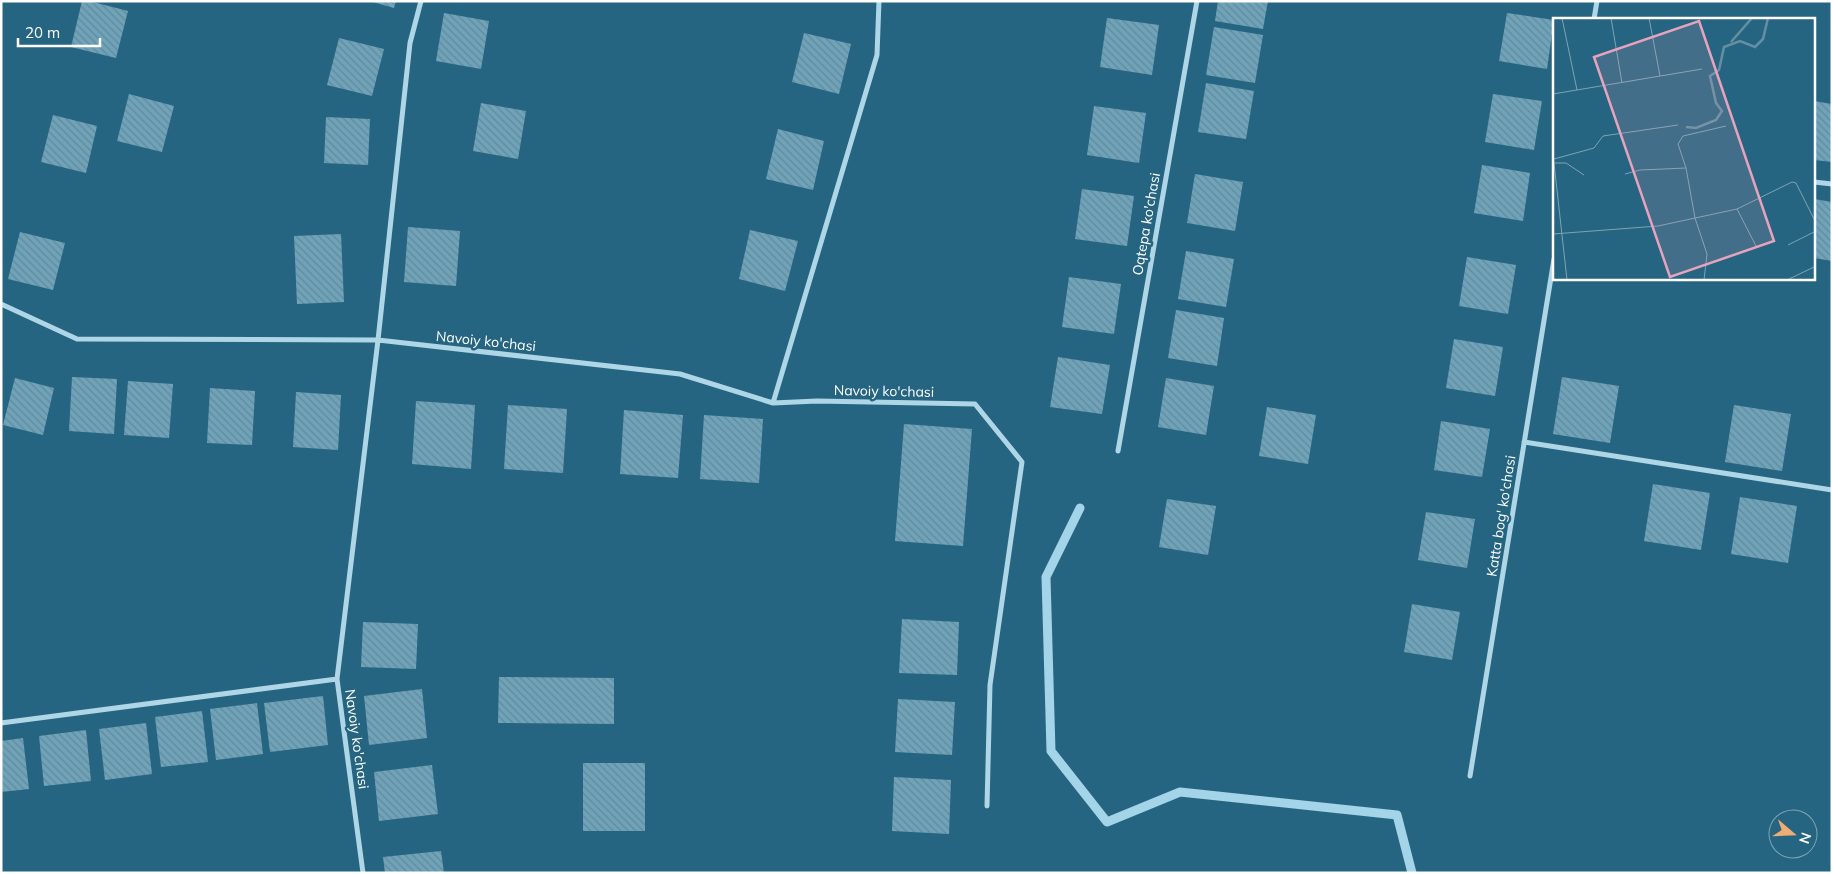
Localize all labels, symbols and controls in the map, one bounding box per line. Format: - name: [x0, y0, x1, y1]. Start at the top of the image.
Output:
- scale bar: [18, 15, 100, 47]
- inset map: [1553, 18, 1816, 280]
- text: 20 m: [25, 23, 60, 42]
- street label: Oqtepa ko'chasi: [1128, 171, 1164, 277]
- street label: Navoiy ko'chasi: [435, 327, 537, 355]
- street label: Navoiy ko'chasi: [834, 381, 934, 401]
- street label: Katta bog' ko'chasi: [1483, 454, 1519, 578]
- street label: Navoiy ko'chasi: [341, 688, 373, 790]
- north arrow: [1768, 809, 1818, 859]
- text: N: [1795, 830, 1816, 846]

